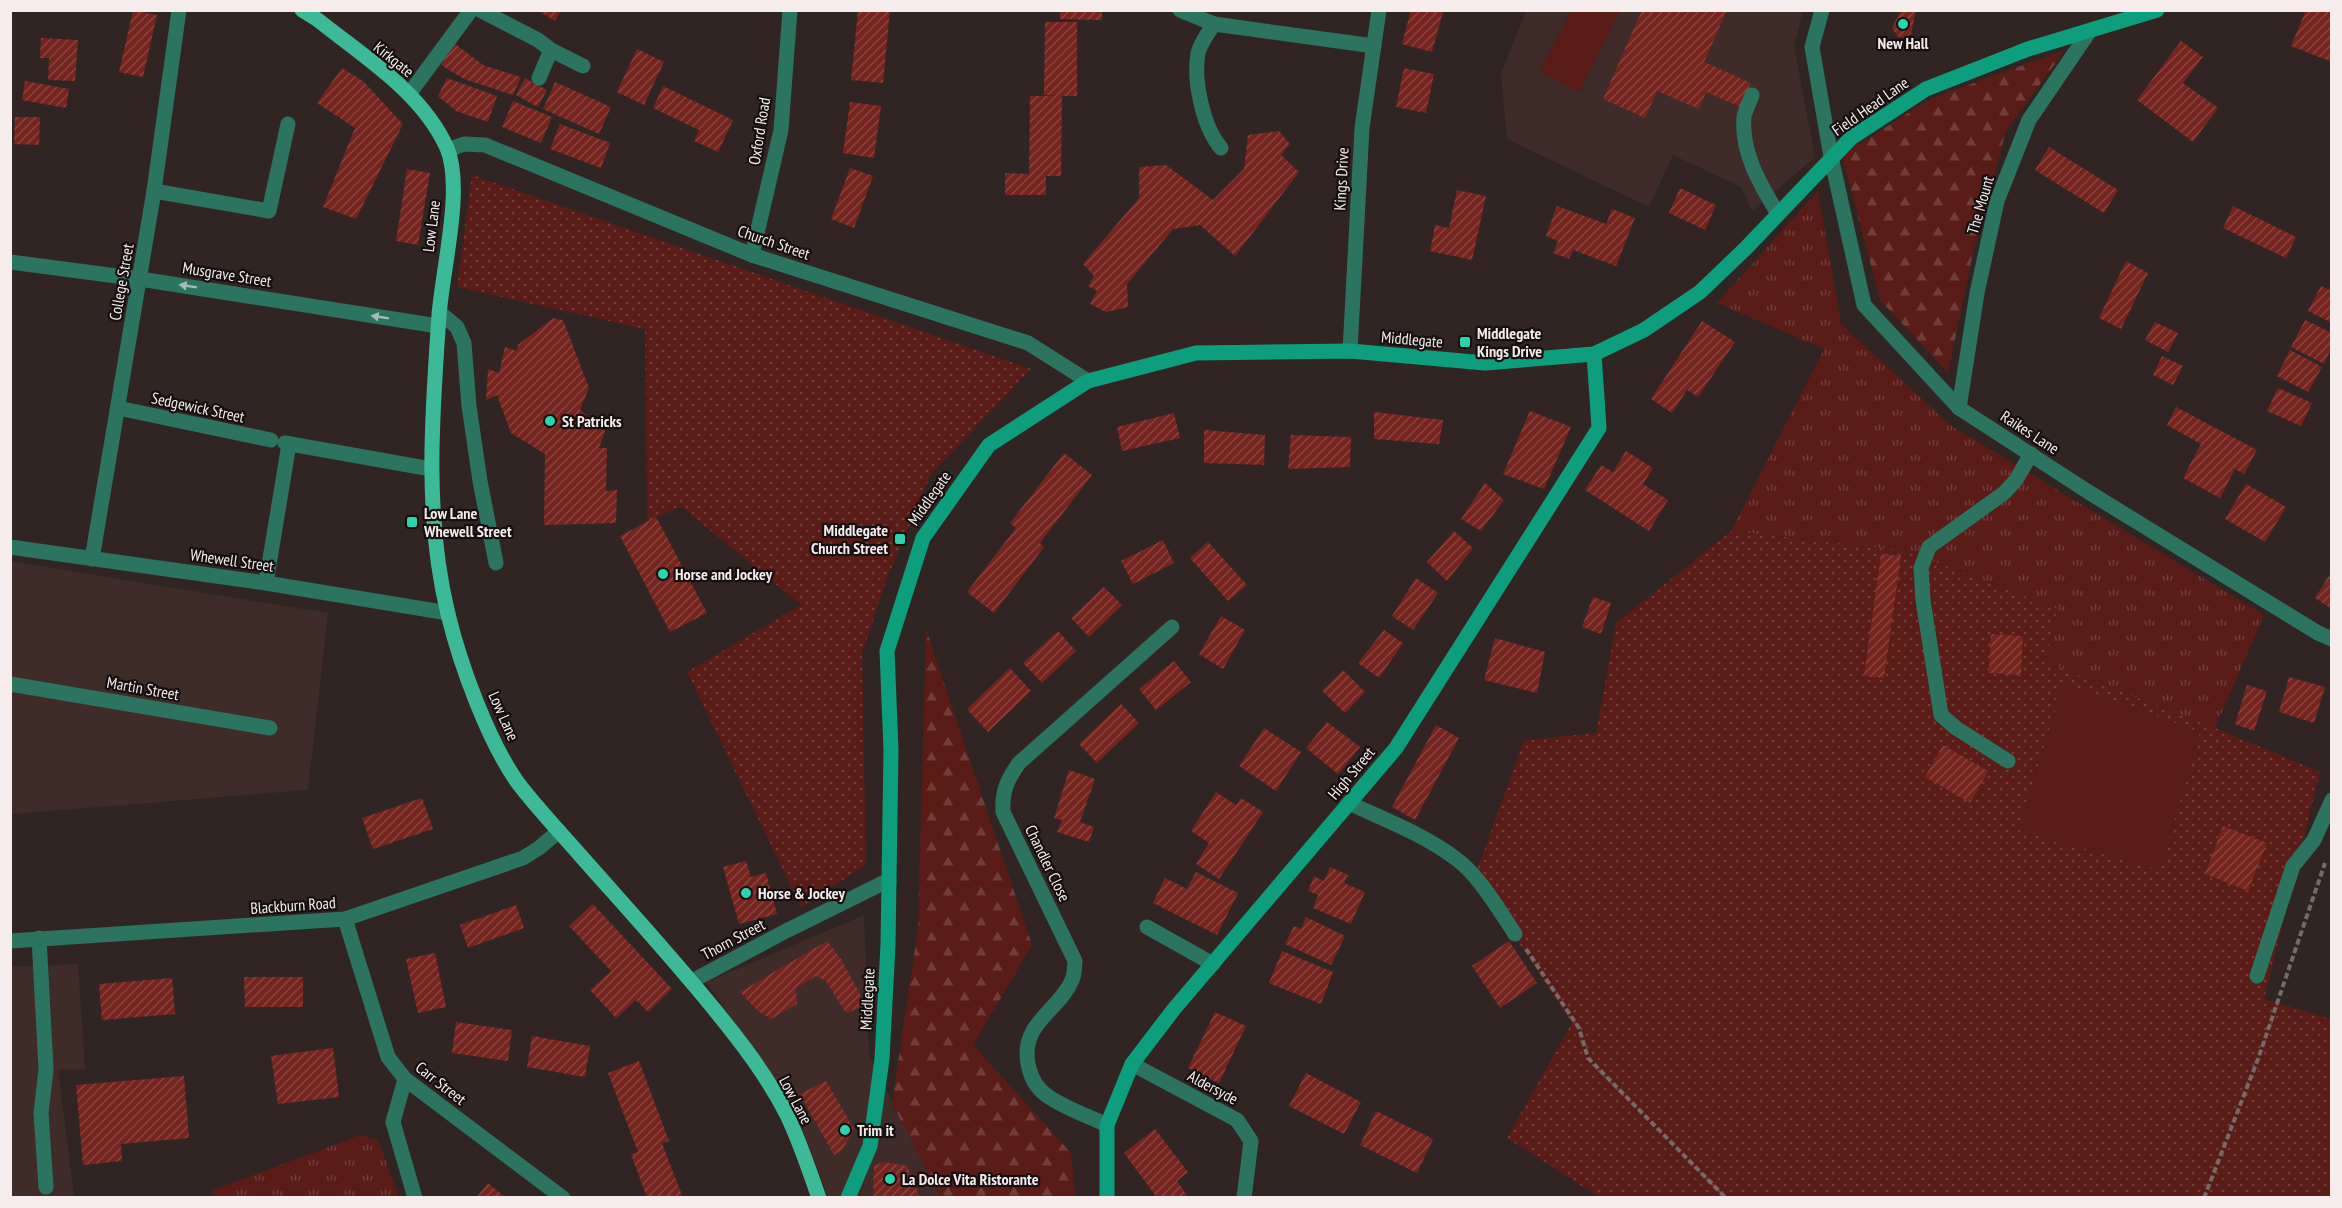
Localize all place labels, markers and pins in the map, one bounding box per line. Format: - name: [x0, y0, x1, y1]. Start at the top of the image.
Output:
- marker: New Hall: [1896, 17, 1910, 31]
- place label: New Hall: [1878, 33, 1929, 53]
- place label: Middlegate Kings Drive: [1477, 323, 1542, 361]
- marker: Middlegate Kings Drive: [1458, 335, 1472, 349]
- place label: St Patricks: [562, 411, 622, 431]
- marker: St Patricks: [543, 414, 557, 428]
- place label: Low Lane Whewell Street: [423, 503, 512, 541]
- marker: Low Lane Whewell Street: [405, 515, 419, 529]
- place label: Middlegate Church Street: [811, 520, 888, 558]
- marker: Middlegate Church Street: [893, 532, 907, 546]
- place label: Horse and Jockey: [675, 564, 773, 584]
- marker: Horse and Jockey: [656, 567, 670, 581]
- place label: Horse & Jockey: [758, 883, 846, 903]
- marker: Horse & Jockey: [739, 886, 753, 900]
- place label: Trim it: [857, 1120, 894, 1140]
- marker: Trim it: [838, 1123, 852, 1137]
- place label: La Dolce Vita Ristorante: [902, 1169, 1039, 1189]
- marker: La Dolce Vita Ristorante: [883, 1172, 897, 1186]

